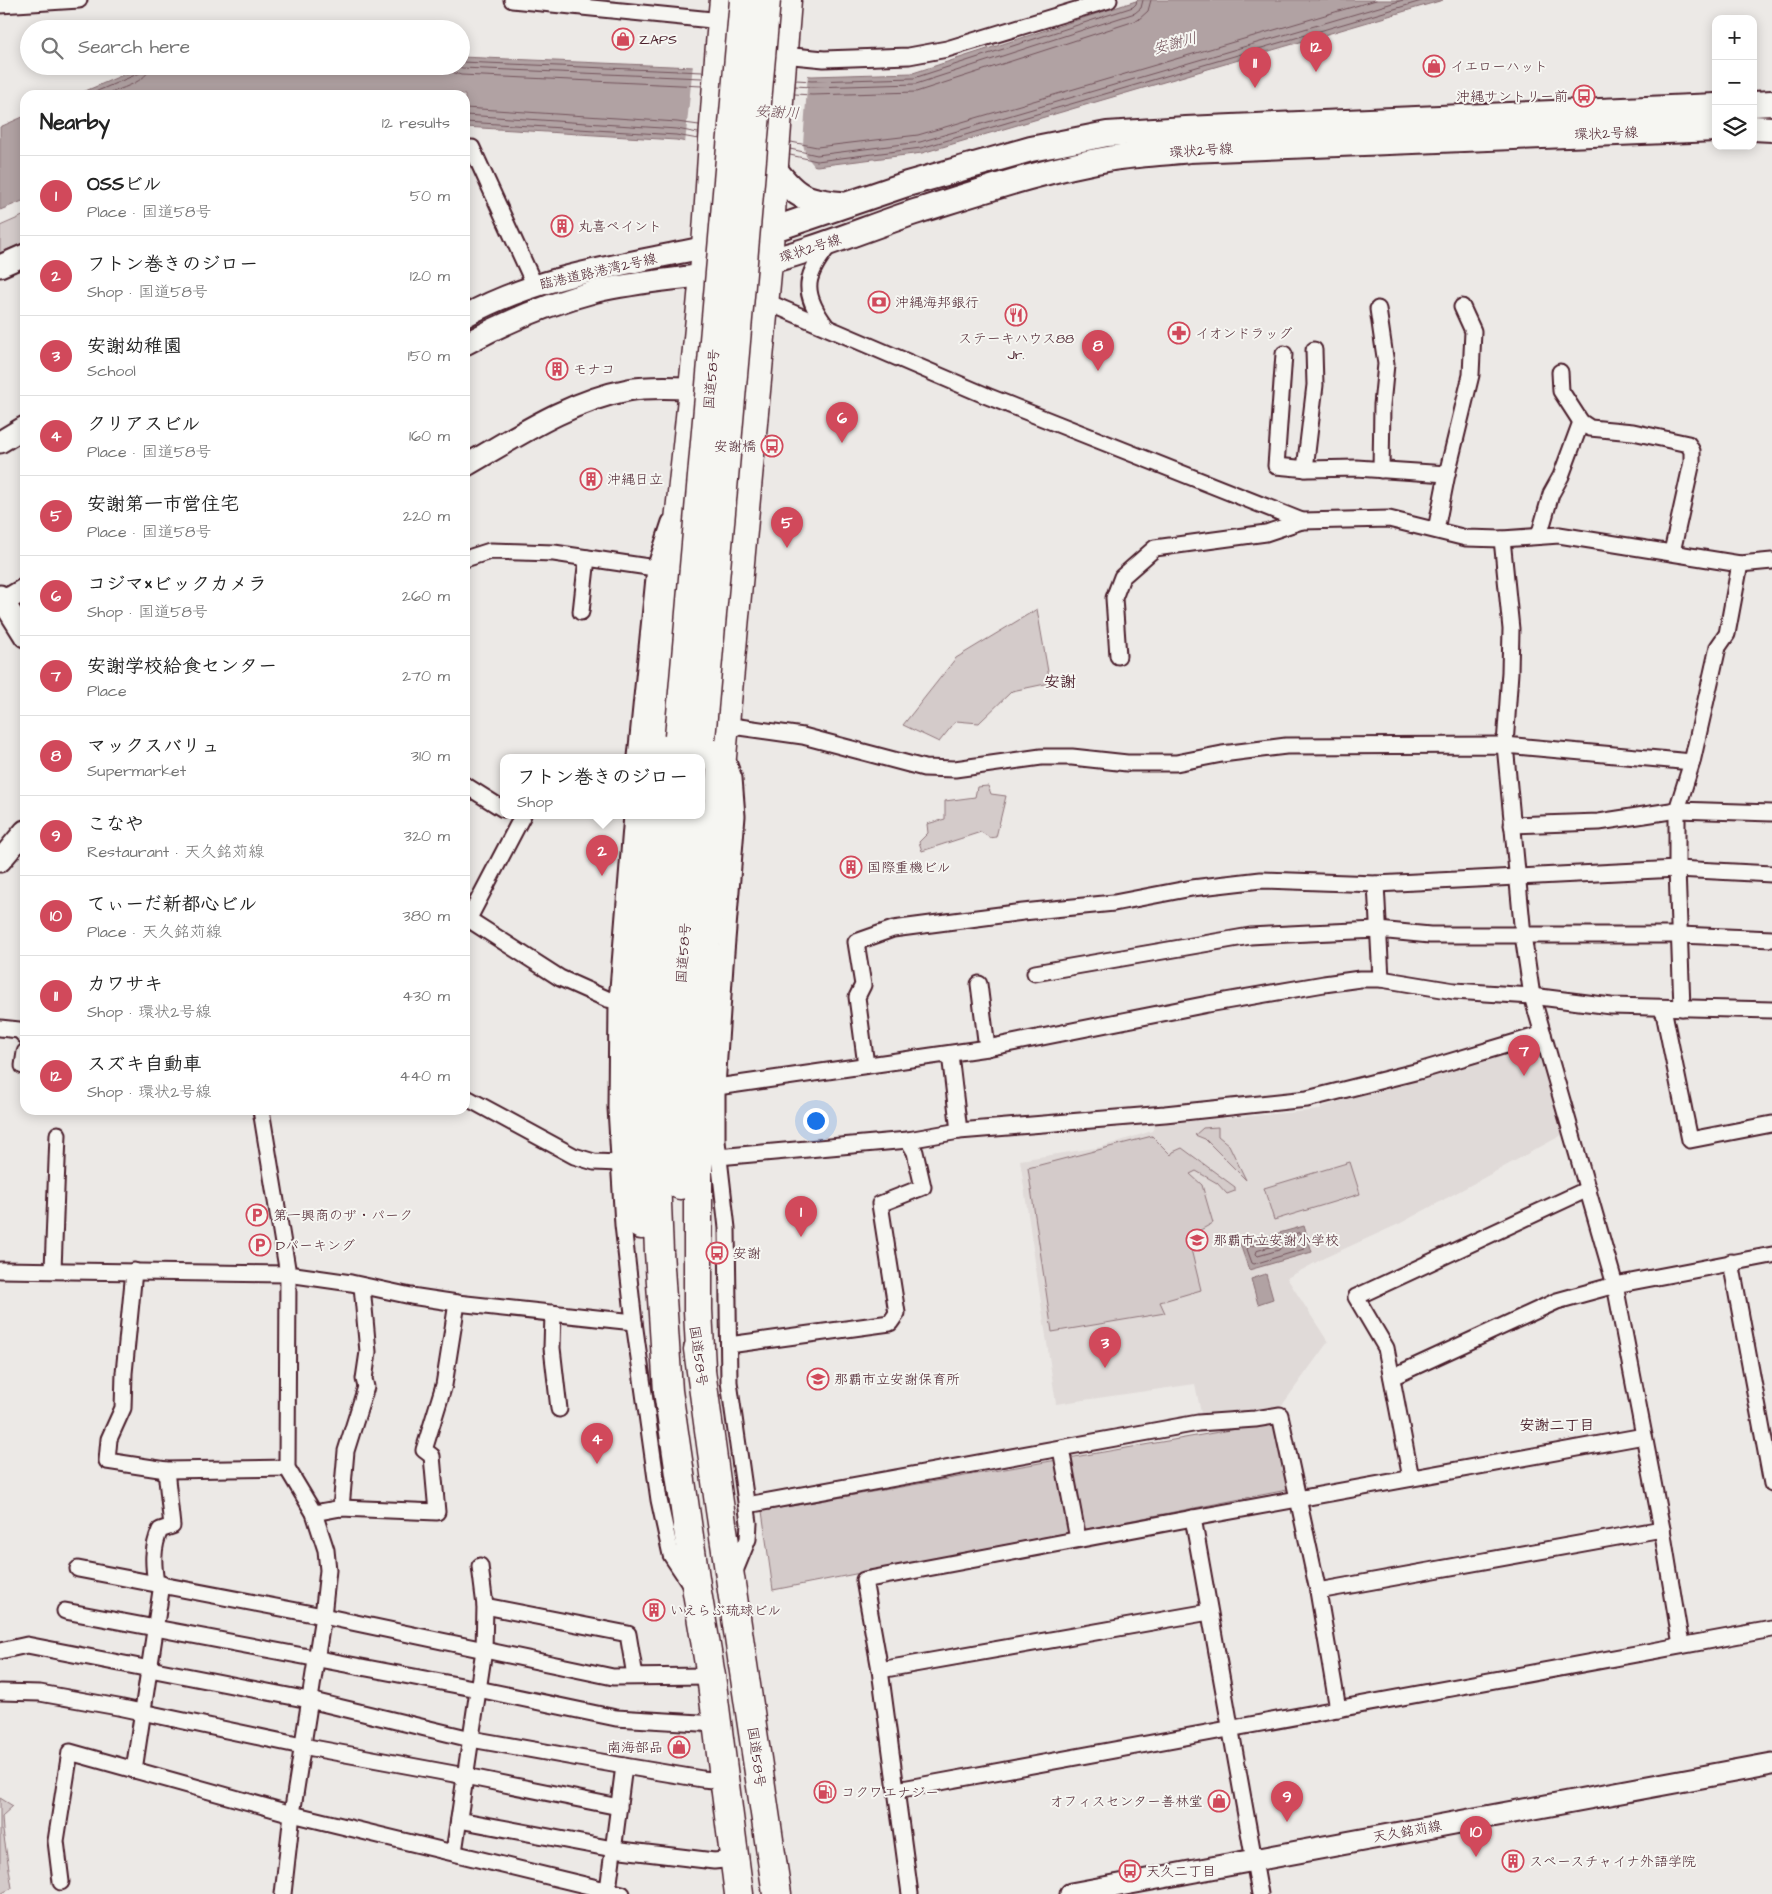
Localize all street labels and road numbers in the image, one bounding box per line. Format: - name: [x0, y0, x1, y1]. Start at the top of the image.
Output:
- street label: 環状2号線: [1574, 123, 1638, 145]
- street label: 環状2号線: [1168, 139, 1234, 163]
- street label: 環状2号線: [777, 230, 844, 268]
- street label: 臨港道路港湾2号線: [538, 249, 659, 295]
- street label: 国道58号: [699, 348, 725, 410]
- street label: 国道58号: [672, 922, 696, 984]
- street label: 国道58号: [684, 1325, 712, 1388]
- street label: 国道58号: [742, 1726, 770, 1789]
- street label: 天久銘苅線: [1371, 1816, 1443, 1848]

